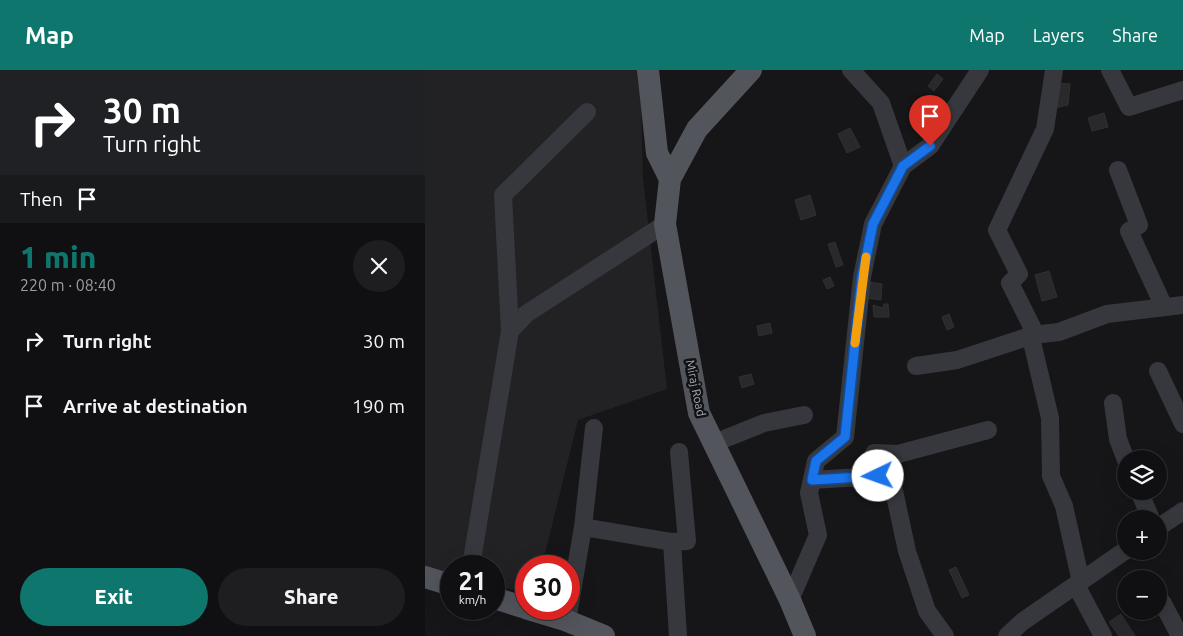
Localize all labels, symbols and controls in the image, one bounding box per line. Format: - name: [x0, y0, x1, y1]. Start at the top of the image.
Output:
- text: Map: [25, 22, 74, 49]
- text: Map: [969, 25, 1005, 45]
- text: Layers: [1033, 25, 1084, 45]
- text: Share: [1112, 25, 1158, 45]
- icon: right: [20, 90, 85, 155]
- text: 30 m: [103, 90, 181, 130]
- pin: [909, 95, 951, 146]
- icon: arrive: [916, 102, 944, 130]
- text: Turn right: [103, 131, 201, 156]
- icon: arrive: [73, 185, 101, 213]
- text: Then: [20, 188, 63, 210]
- text: 1 min: [20, 240, 96, 274]
- button: close: [353, 240, 405, 292]
- text: 220 m · 08:40: [20, 276, 116, 294]
- icon: right: [20, 327, 48, 355]
- text: Turn right: [63, 330, 151, 352]
- text: 30 m: [363, 330, 405, 352]
- street label: Miraj Road: [684, 359, 708, 417]
- icon: arrive: [20, 392, 48, 420]
- text: Arrive at destination: [63, 395, 248, 417]
- text: 190 m: [352, 395, 405, 417]
- position arrow: [851, 449, 903, 501]
- map controls: [1117, 450, 1167, 620]
- button: layers: [1117, 450, 1167, 500]
- button: +: [1117, 510, 1167, 560]
- speed limit sign: 30: [515, 555, 580, 620]
- text: 21: [458, 567, 487, 595]
- button: Exit: [20, 568, 208, 626]
- button: Share: [218, 568, 405, 626]
- button: −: [1117, 570, 1167, 620]
- text: km/h: [459, 593, 486, 606]

